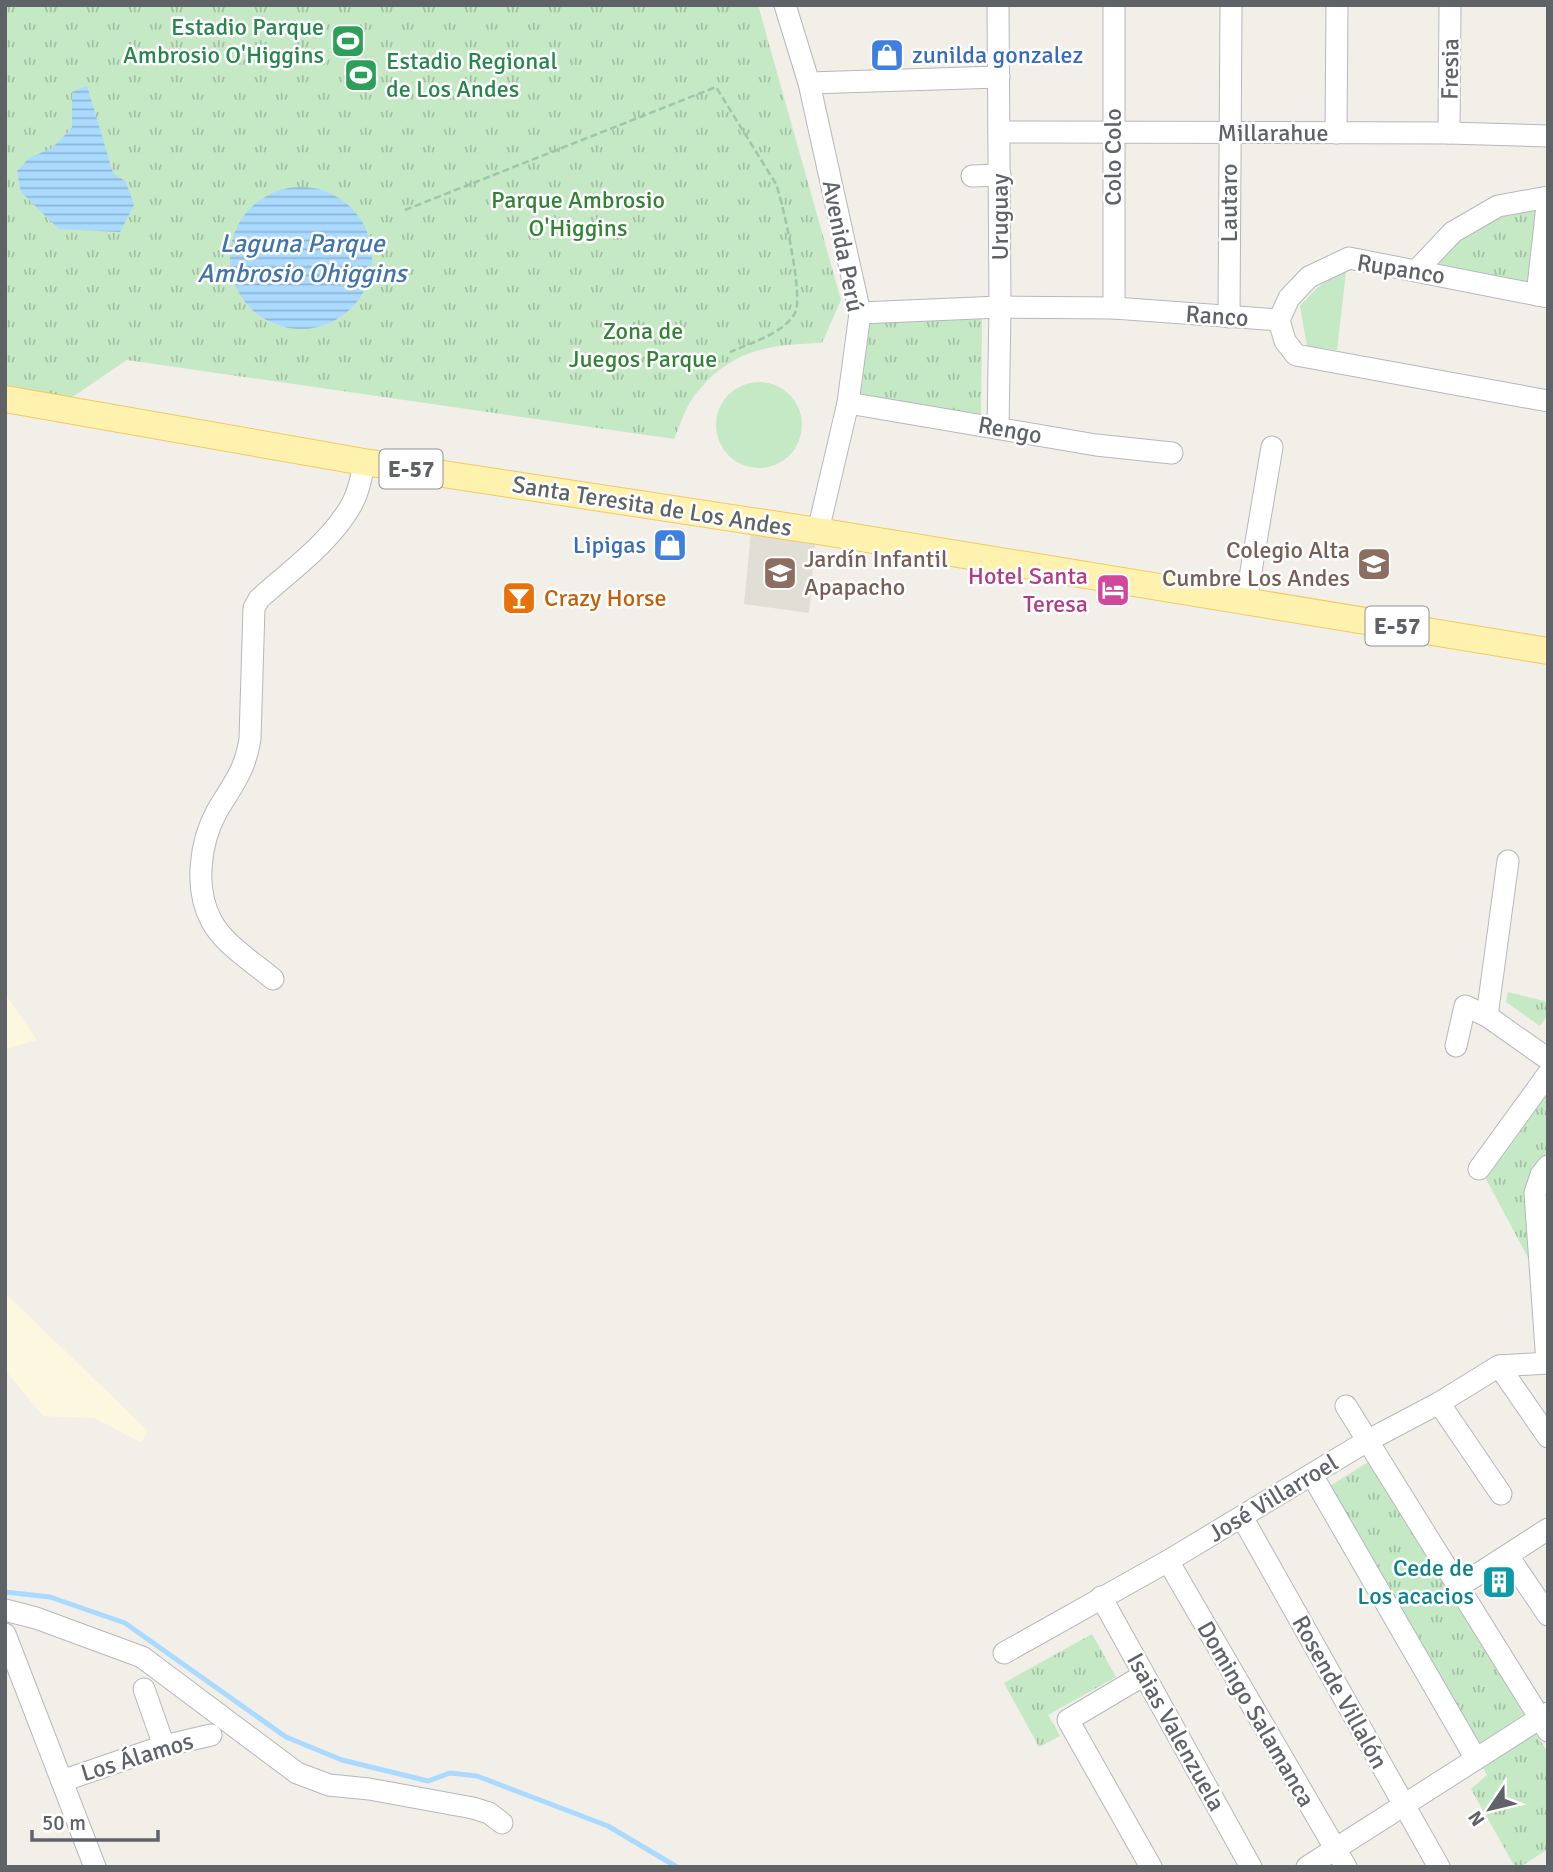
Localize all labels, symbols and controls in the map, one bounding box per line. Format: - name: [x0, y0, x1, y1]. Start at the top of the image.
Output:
- place label: Estadio Parque Ambrosio O'Higgins: [123, 12, 324, 70]
- sports icon: Estadio Parque Ambrosio O'Higgins: [329, 22, 367, 60]
- shop icon: zunilda gonzalez: [868, 36, 906, 74]
- street label: Fresia: [1434, 38, 1466, 100]
- place label: zunilda gonzalez: [912, 40, 1083, 70]
- place label: Estadio Regional de Los Andes: [386, 46, 557, 104]
- sports icon: Estadio Regional de Los Andes: [342, 56, 380, 94]
- street label: Colo Colo: [1098, 108, 1128, 206]
- street label: Millarahue: [1218, 118, 1328, 148]
- street label: Lautaro: [1214, 163, 1244, 243]
- street label: Uruguay: [985, 174, 1015, 260]
- street label: Avenida Perú: [816, 178, 870, 314]
- park label: Parque Ambrosio O'Higgins: [491, 185, 665, 243]
- water label: Laguna Parque Ambrosio Ohiggins: [198, 228, 409, 290]
- street label: Rupanco: [1355, 247, 1447, 291]
- street label: Ranco: [1184, 299, 1250, 333]
- park label: Zona de Juegos Parque: [569, 316, 717, 374]
- street label: Rengo: [976, 410, 1044, 450]
- road number: E-57: [380, 449, 442, 489]
- street label: Santa Teresita de Los Andes: [510, 469, 794, 543]
- shop icon: Lipigas: [651, 526, 689, 564]
- place label: Lipigas: [573, 530, 646, 560]
- place label: Colegio Alta Cumbre Los Andes: [1162, 535, 1350, 593]
- place label: Jardín Infantil Apapacho: [804, 544, 948, 602]
- school or university icon: Colegio Alta Cumbre Los Andes: [1355, 545, 1393, 583]
- school or university icon: Jardín Infantil Apapacho: [761, 554, 799, 592]
- place label: Hotel Santa Teresa: [968, 561, 1088, 619]
- hotel icon: Hotel Santa Teresa: [1094, 571, 1132, 609]
- bar icon: Crazy Horse: [500, 579, 538, 617]
- place label: Crazy Horse: [544, 583, 667, 613]
- road number: E-57: [1366, 606, 1428, 646]
- street label: José Villarroel: [1203, 1448, 1343, 1548]
- place label: Cede de Los acacios: [1357, 1553, 1474, 1611]
- building icon: Cede de Los acacios: [1480, 1563, 1518, 1601]
- street label: Rosende Villalón: [1285, 1610, 1395, 1774]
- street label: Domingo Salamanca: [1191, 1616, 1321, 1812]
- street label: Isaias Valenzuela: [1120, 1648, 1232, 1816]
- street label: Los Álamos: [77, 1726, 197, 1788]
- north arrow: [1455, 1774, 1525, 1844]
- scale bar: [32, 1798, 158, 1842]
- text: N: [1463, 1806, 1491, 1830]
- text: 50 m: [42, 1810, 86, 1836]

